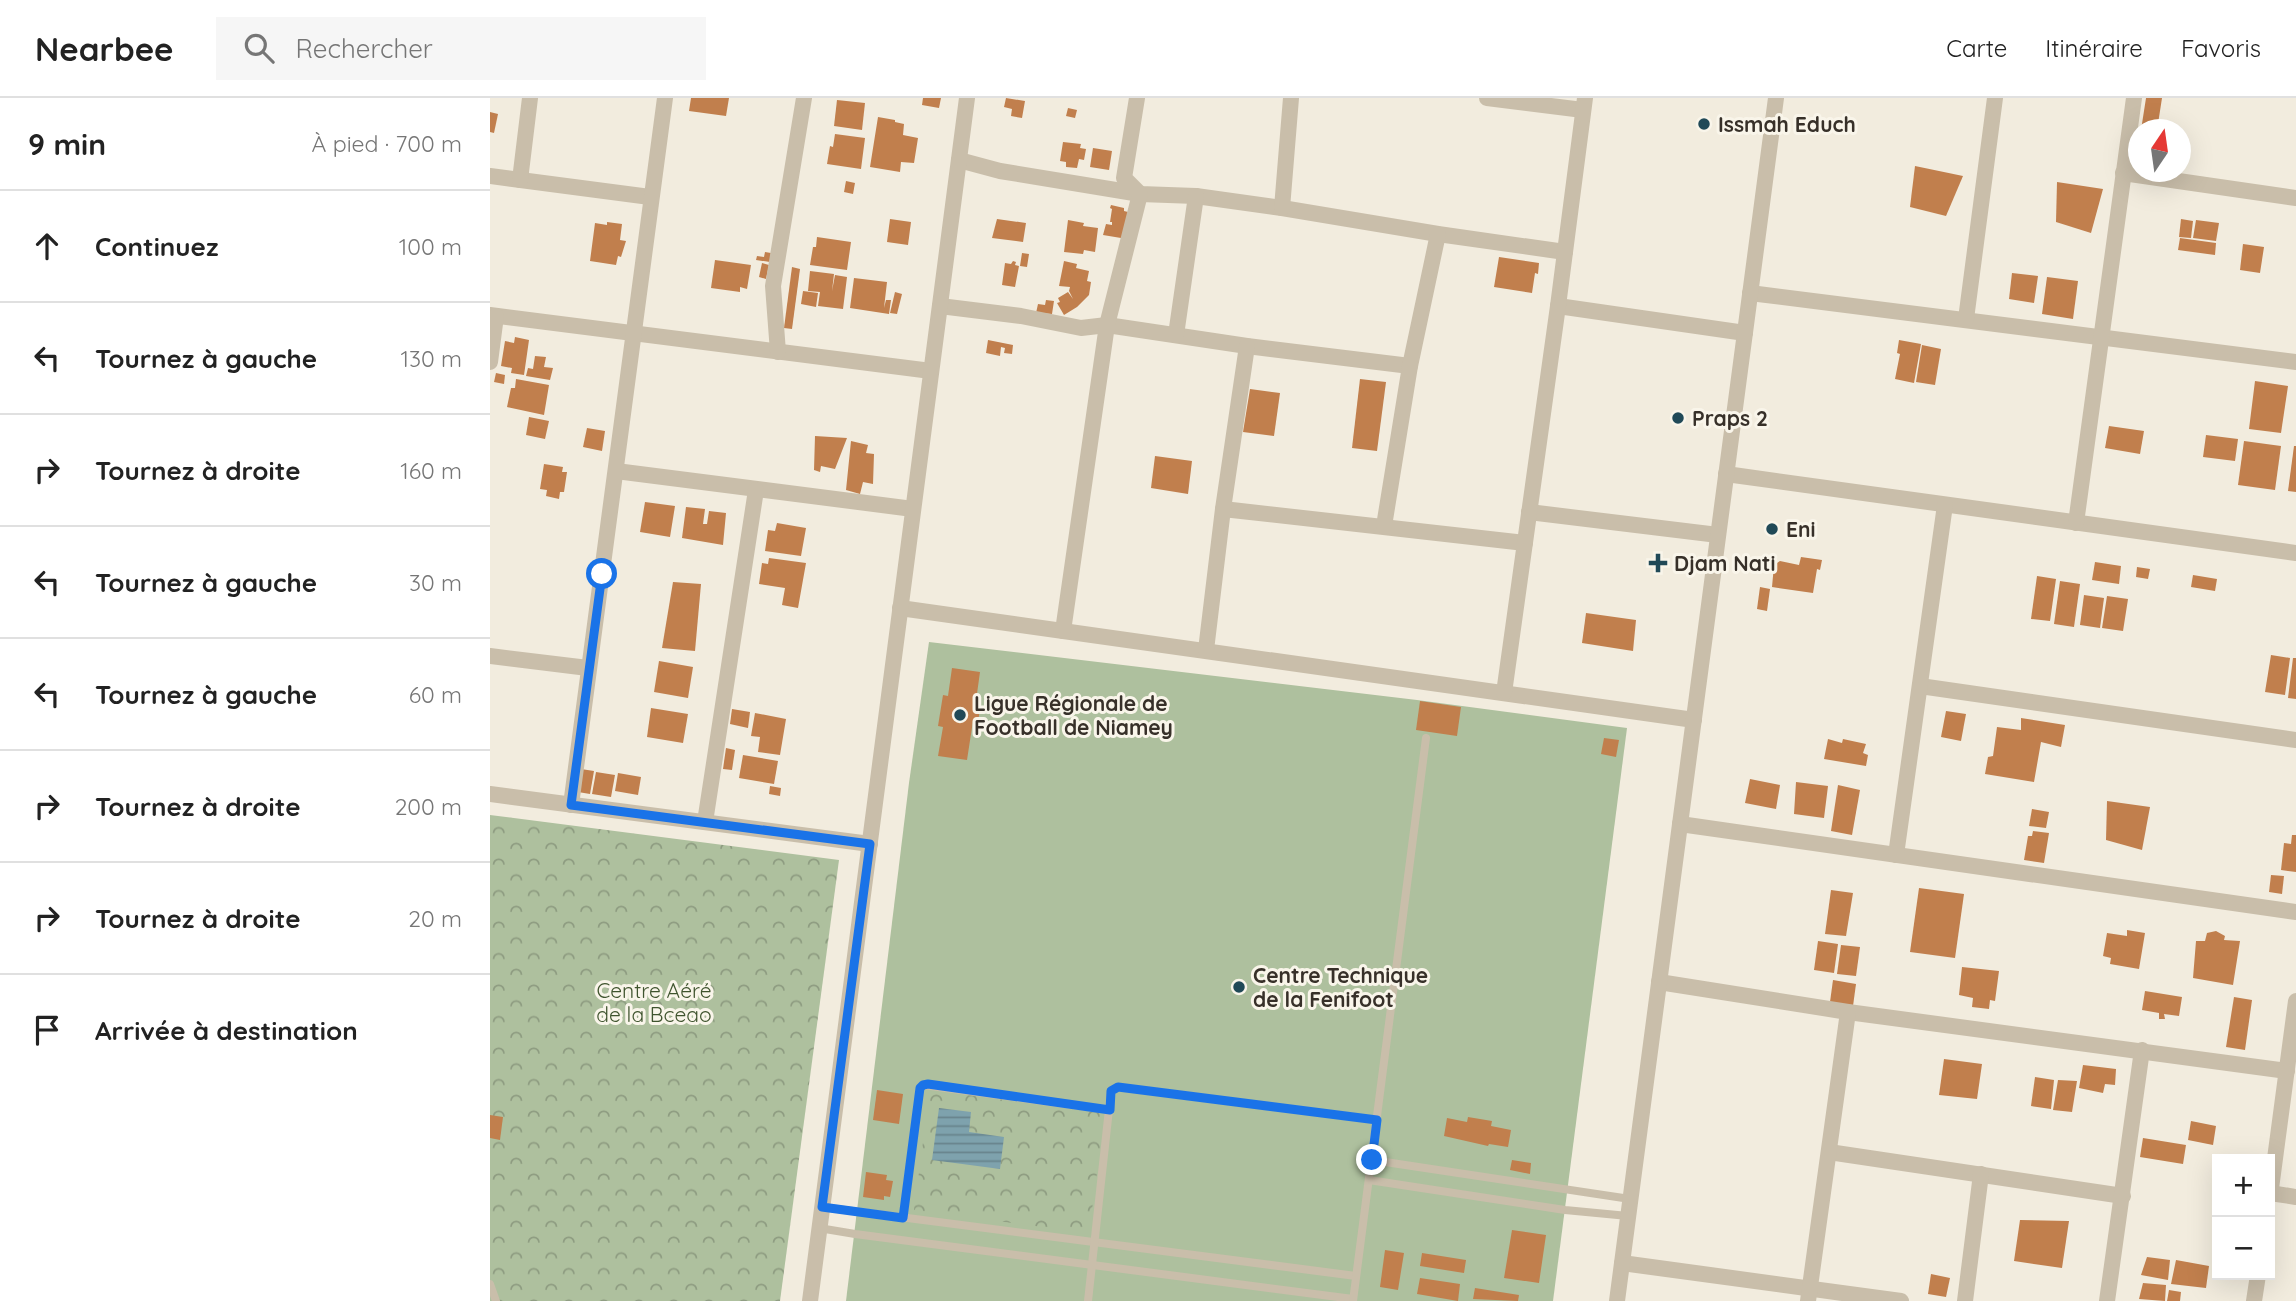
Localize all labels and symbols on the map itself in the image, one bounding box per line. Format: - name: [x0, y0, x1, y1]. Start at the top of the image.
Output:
- place label: Issmah Educh: [1718, 111, 1856, 137]
- marker: Issmah Educh: [1696, 116, 1712, 132]
- north arrow: [2128, 119, 2191, 182]
- place label: Praps 2: [1692, 405, 1768, 431]
- marker: Praps 2: [1670, 410, 1686, 426]
- place label: Eni: [1786, 516, 1815, 542]
- marker: Eni: [1764, 521, 1780, 537]
- place label: Djam Nati: [1674, 550, 1775, 576]
- marker: Djam Nati: [1648, 553, 1668, 573]
- route start: [586, 558, 617, 589]
- place label: Ligue Régionale de Football de Niamey: [974, 690, 1173, 740]
- marker: Ligue Régionale de Football de Niamey: [952, 707, 968, 723]
- place label: Centre Technique de la Fenifoot: [1253, 962, 1428, 1012]
- park label: Centre Aéré de la Bceao: [596, 977, 712, 1027]
- marker: Centre Technique de la Fenifoot: [1231, 979, 1247, 995]
- route end: [1356, 1144, 1387, 1175]

